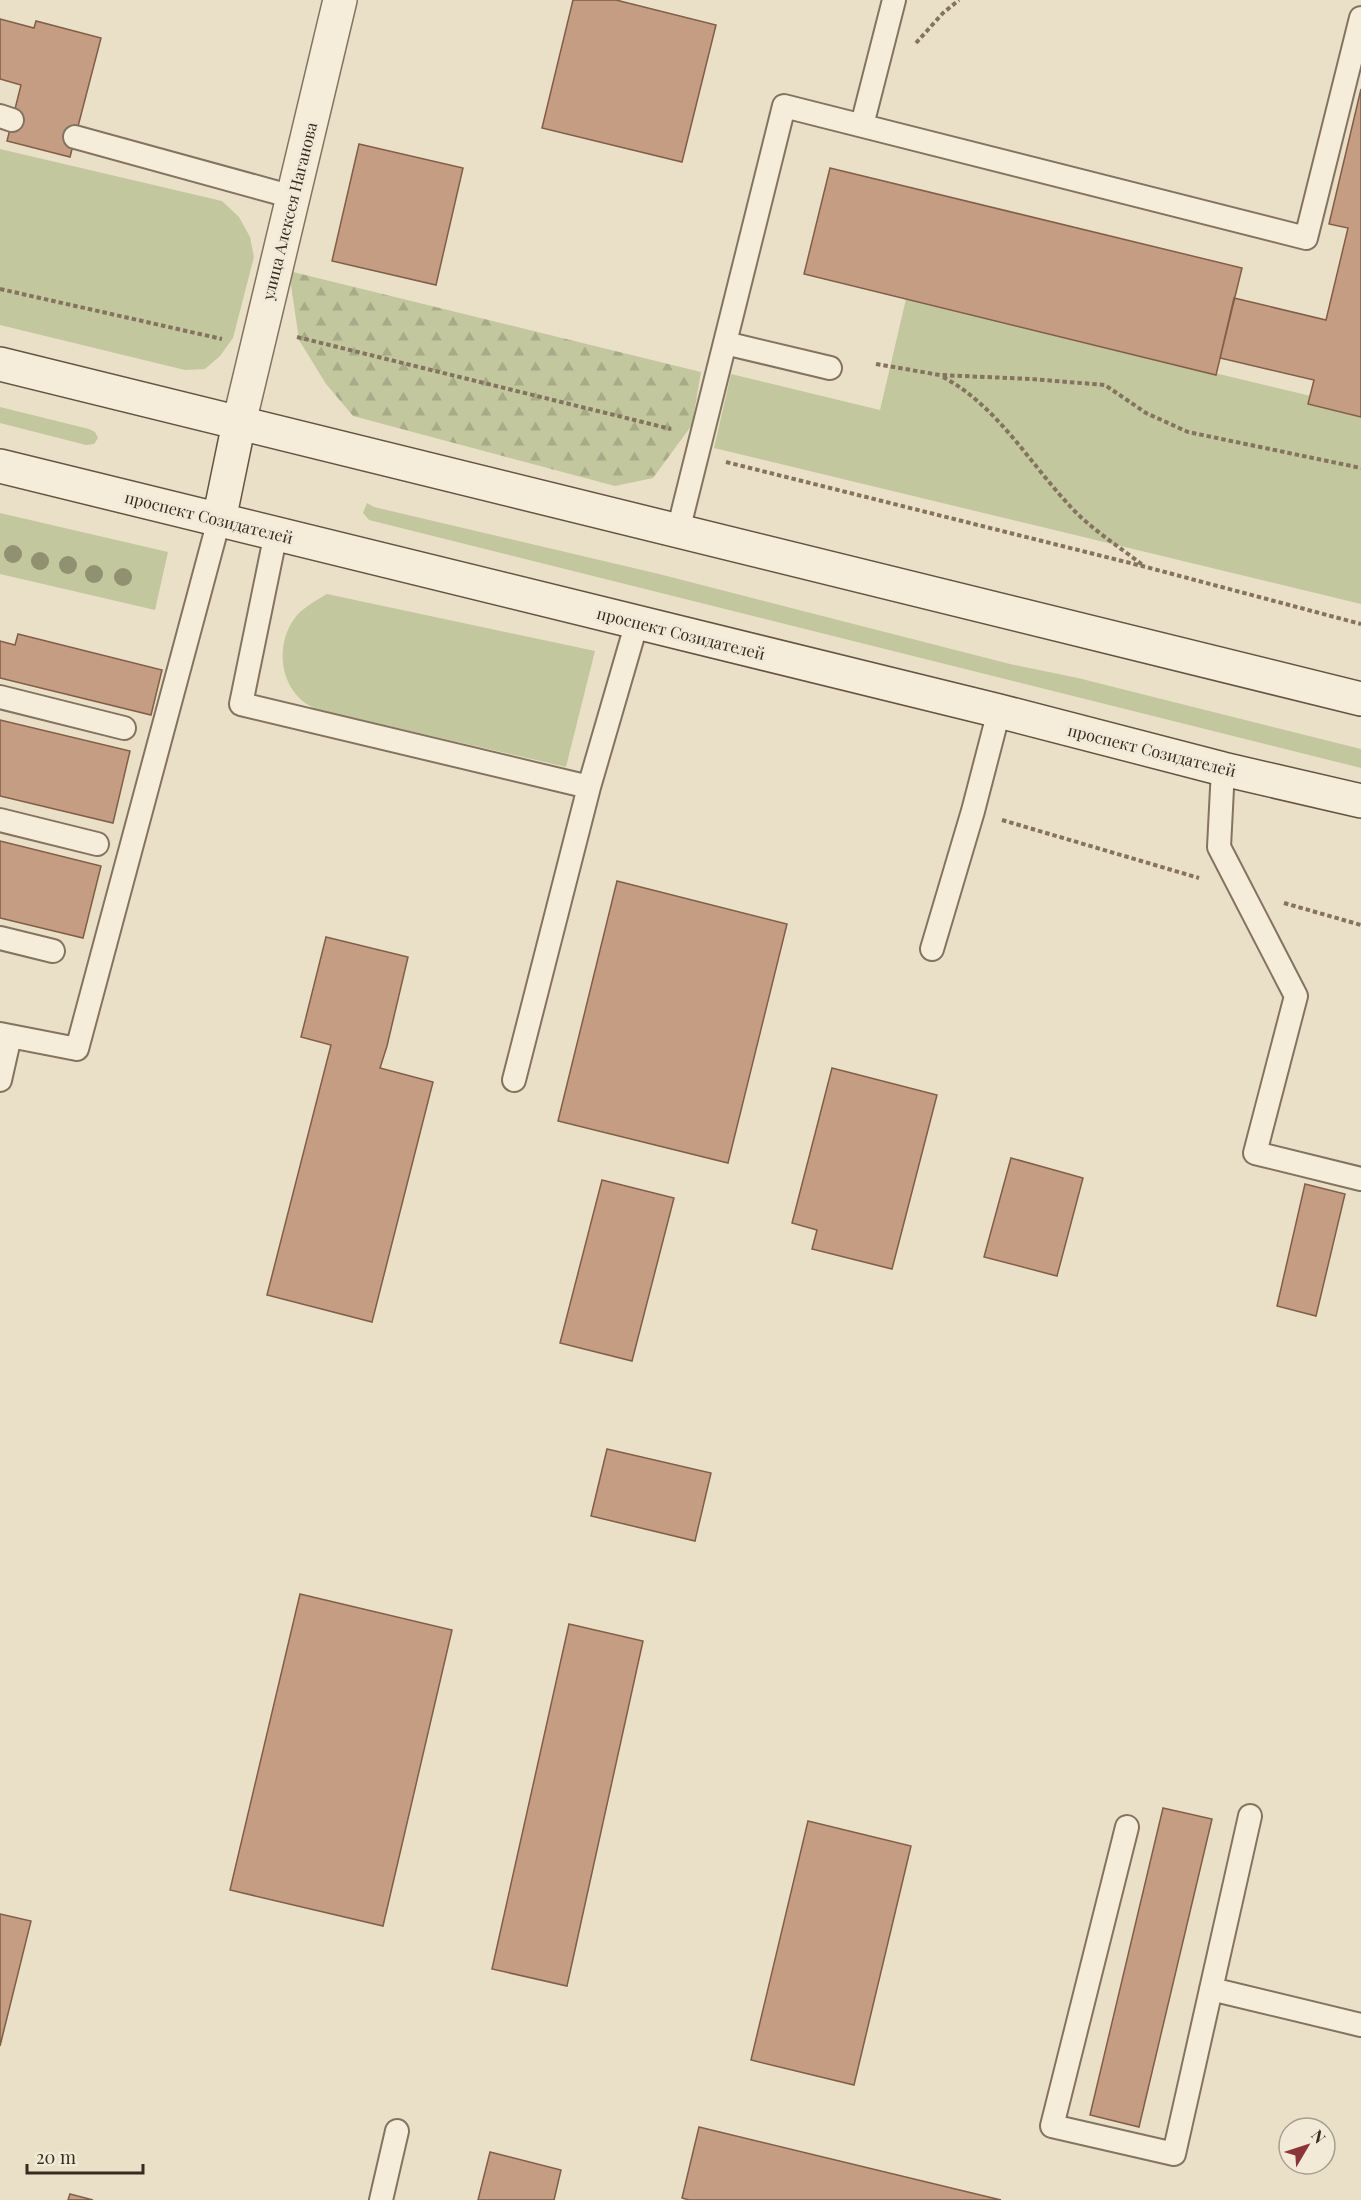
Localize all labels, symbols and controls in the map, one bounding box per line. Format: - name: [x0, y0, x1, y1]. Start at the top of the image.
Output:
- street label: улица Алексея Наганова: [257, 120, 321, 303]
- street label: проспект Созидателей: [123, 486, 295, 548]
- street label: проспект Созидателей: [595, 602, 767, 664]
- street label: проспект Созидателей: [1066, 719, 1238, 781]
- north arrow: [1277, 2116, 1337, 2176]
- text: N: [1307, 2125, 1331, 2148]
- scale bar: [27, 2137, 142, 2175]
- text: 20 m: [36, 2145, 76, 2169]

